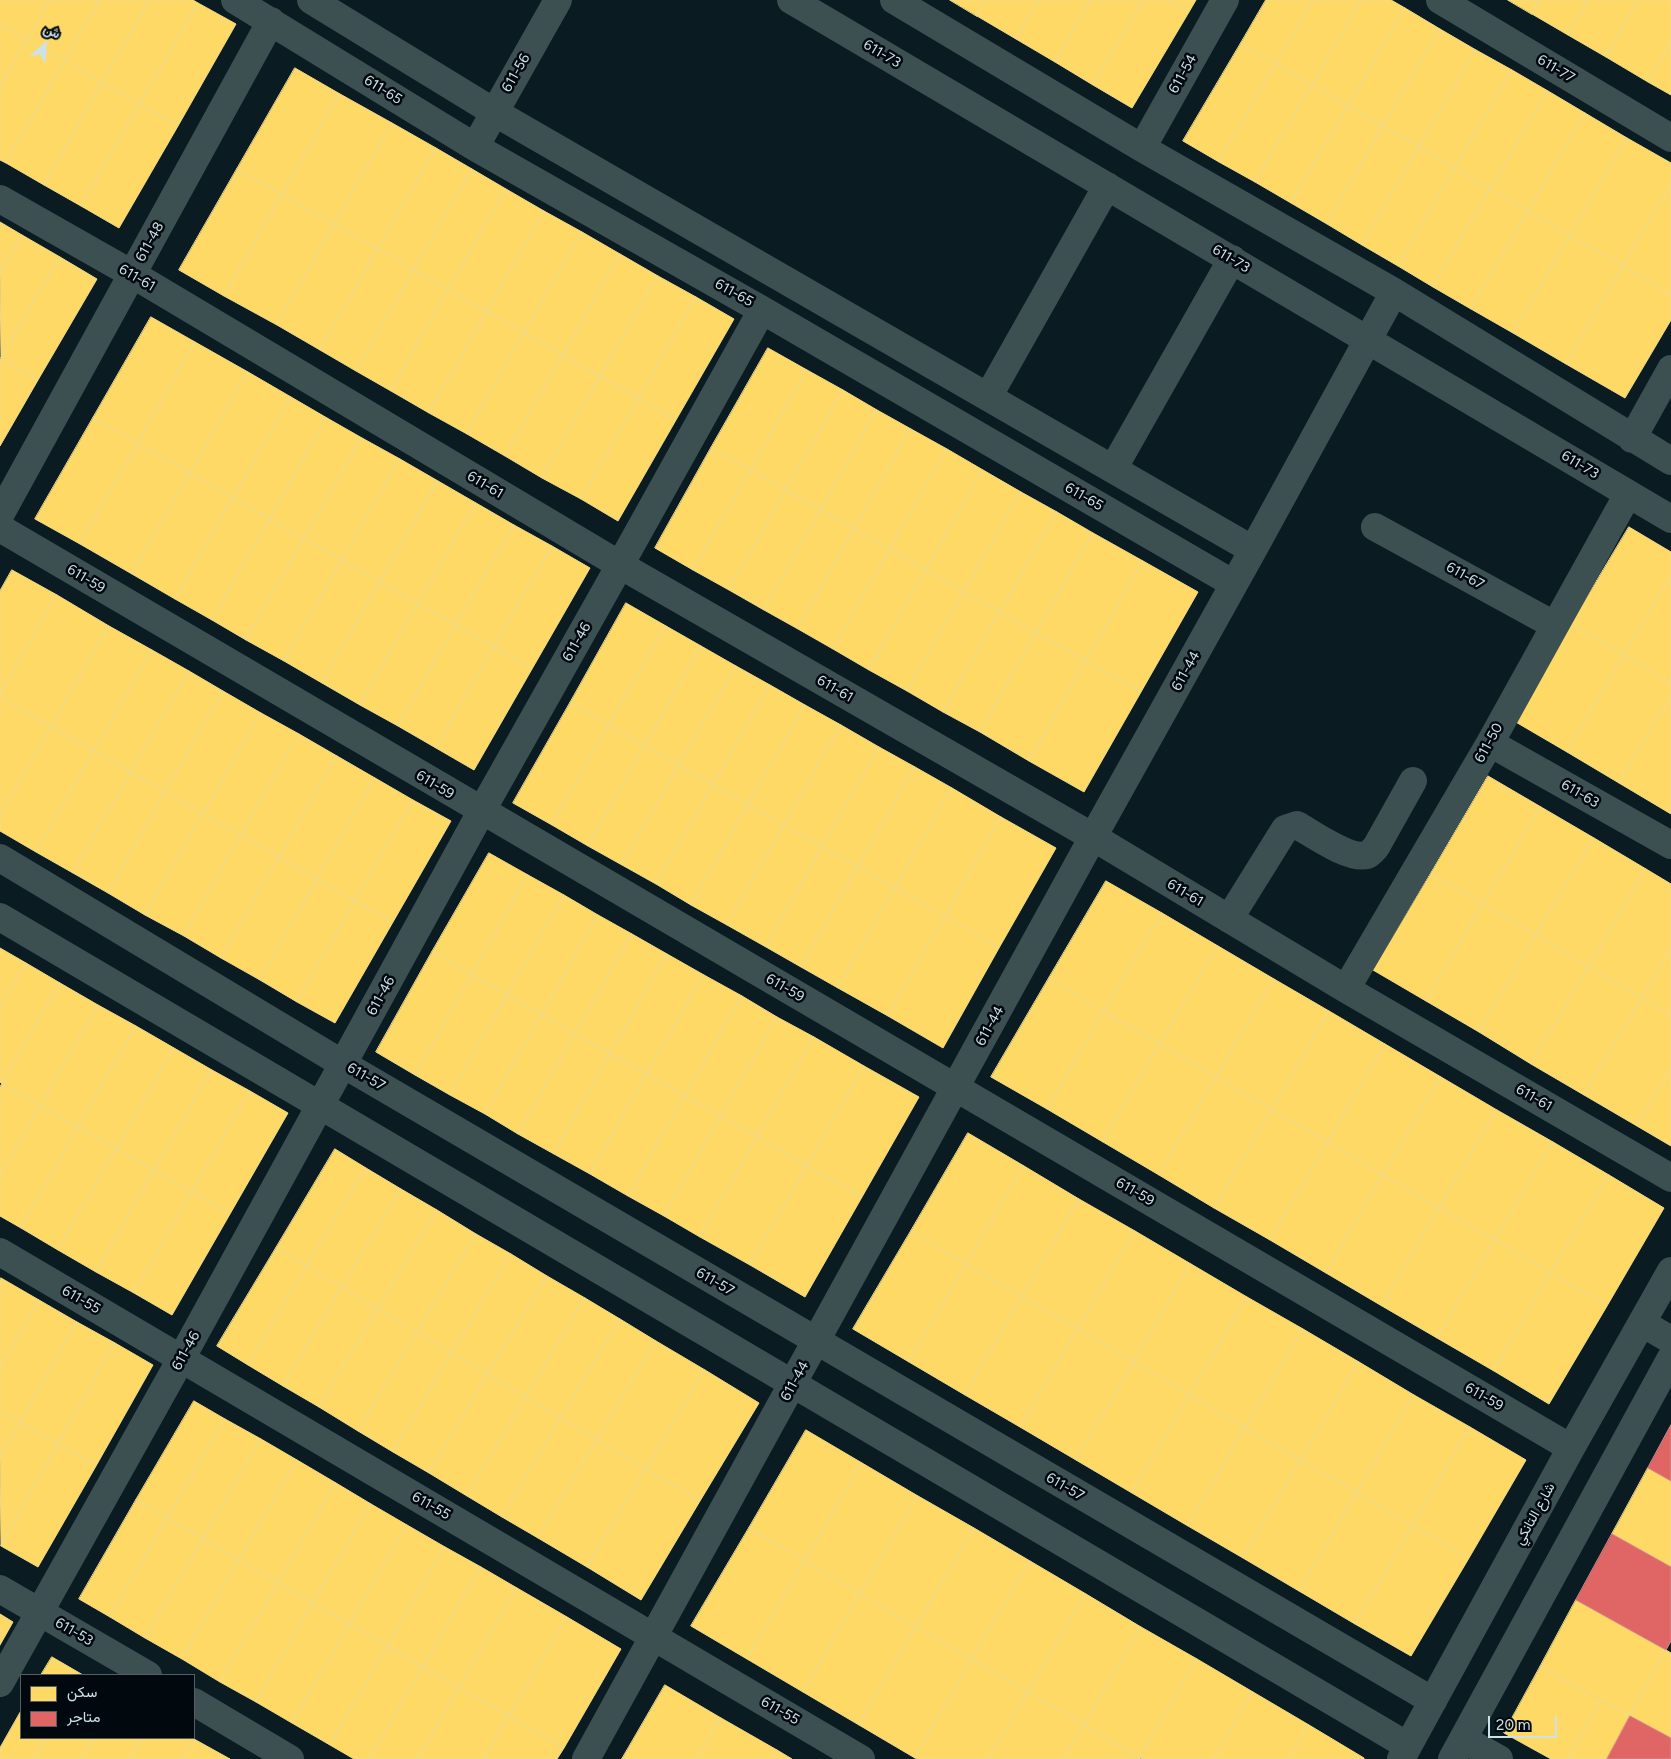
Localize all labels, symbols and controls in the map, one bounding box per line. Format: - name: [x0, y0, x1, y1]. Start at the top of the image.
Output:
- north arrow: [20, 20, 70, 70]
- text: ش: [41, 20, 63, 43]
- street label: 611-73: [860, 36, 904, 72]
- street label: 611-56: [498, 51, 534, 95]
- street label: 611-77: [1534, 51, 1578, 87]
- street label: 611-54: [1165, 52, 1201, 96]
- street label: 611-65: [361, 72, 405, 108]
- street label: 611-48: [132, 219, 168, 265]
- street label: 611-73: [1209, 241, 1253, 277]
- street label: 611-61: [116, 261, 158, 295]
- street label: 611-65: [712, 276, 756, 310]
- street label: 611-73: [1558, 447, 1602, 483]
- street label: 611-61: [464, 468, 506, 502]
- street label: 611-65: [1062, 479, 1106, 515]
- street label: 611-67: [1443, 559, 1487, 593]
- street label: 611-59: [64, 561, 108, 597]
- street label: 611-46: [559, 620, 595, 664]
- street label: 611-44: [1168, 648, 1204, 694]
- street label: 611-61: [814, 672, 856, 706]
- street label: 611-50: [1471, 720, 1507, 766]
- street label: 611-59: [413, 767, 457, 803]
- street label: 611-63: [1558, 777, 1602, 811]
- street label: 611-61: [1164, 876, 1206, 910]
- street label: 611-59: [763, 970, 807, 1006]
- street label: 611-46: [363, 974, 399, 1018]
- street label: 611-44: [972, 1003, 1008, 1049]
- street label: 611-57: [344, 1060, 388, 1094]
- street label: 611-61: [1513, 1081, 1555, 1115]
- street label: 611-59: [1113, 1174, 1157, 1210]
- street label: 611-57: [693, 1265, 737, 1299]
- street label: 611-55: [59, 1282, 103, 1318]
- street label: 611-46: [168, 1329, 204, 1373]
- street label: 611-44: [777, 1358, 813, 1404]
- street label: 611-59: [1462, 1379, 1506, 1415]
- street label: 611-57: [1043, 1470, 1087, 1504]
- street label: شارع التانكي: [1511, 1480, 1559, 1548]
- street label: 611-55: [409, 1488, 453, 1524]
- street label: 611-53: [52, 1614, 96, 1650]
- legend: [20, 1674, 195, 1739]
- text: سكن: [67, 1683, 97, 1701]
- street label: 611-55: [758, 1693, 802, 1729]
- scale bar: [1491, 1706, 1560, 1738]
- text: متاجر: [67, 1708, 101, 1726]
- text: 20 m: [1496, 1716, 1530, 1734]

